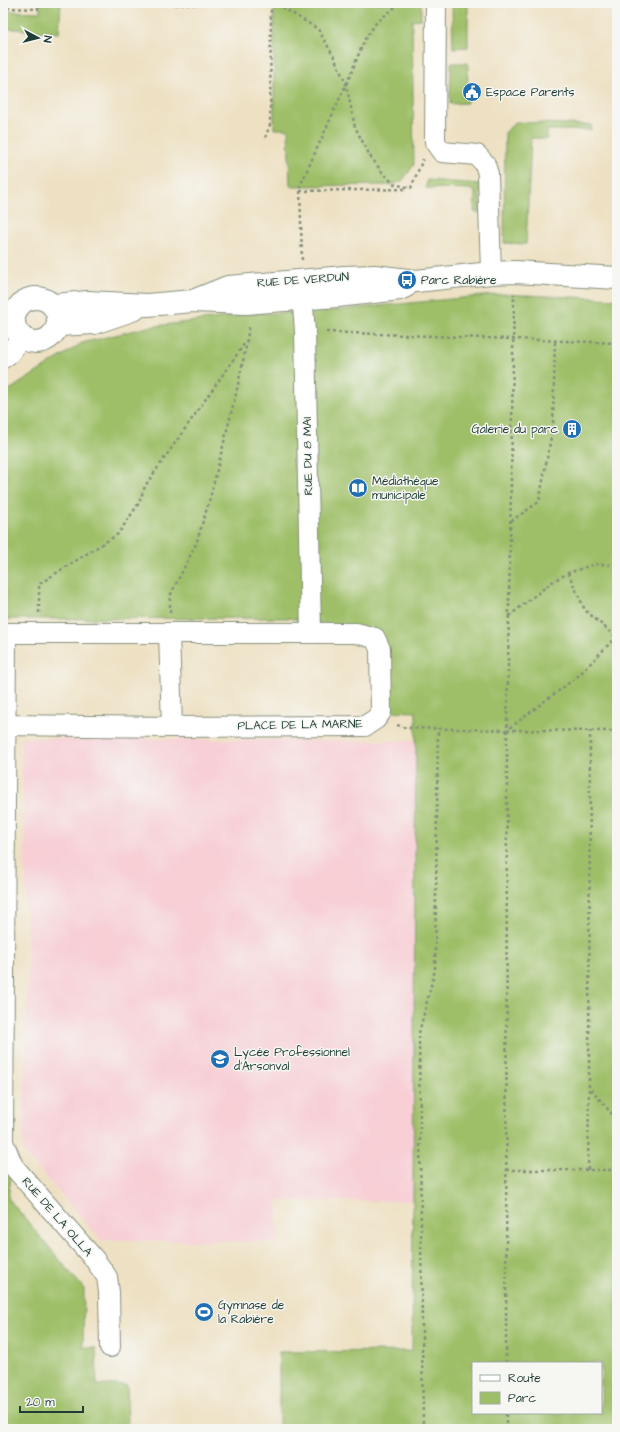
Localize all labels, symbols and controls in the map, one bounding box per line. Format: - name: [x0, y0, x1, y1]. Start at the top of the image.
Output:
- north arrow: [18, 18, 58, 58]
- text: N: [40, 35, 55, 44]
- public building icon: Espace Parents: [461, 81, 483, 103]
- place label: Espace Parents: [486, 84, 575, 101]
- street label: RUE DE VERDUN: [256, 268, 350, 292]
- bus stop icon: Parc Rabière: [396, 269, 418, 291]
- place label: Parc Rabière: [421, 272, 497, 289]
- street label: RUE DU 8 MAI: [299, 416, 317, 495]
- building icon: Galerie du parc: [561, 418, 583, 440]
- place label: Galerie du parc: [471, 421, 558, 438]
- place label: Médiathèque municipale: [372, 473, 439, 504]
- library icon: Médiathèque municipale: [347, 477, 369, 499]
- street label: PLACE DE LA MARNE: [237, 715, 363, 735]
- place label: Lycée Professionnel d'Arsonval: [234, 1044, 350, 1075]
- school or university icon: Lycée Professionnel d'Arsonval: [209, 1048, 231, 1070]
- street label: RUE DE LA OLLA: [18, 1174, 96, 1261]
- place label: Gymnase de la Rabière: [218, 1297, 285, 1328]
- sports icon: Gymnase de la Rabière: [193, 1301, 215, 1323]
- legend: [472, 1362, 602, 1414]
- text: Route: [508, 1370, 541, 1387]
- scale bar: [20, 1388, 83, 1414]
- text: Parc: [508, 1390, 536, 1407]
- text: 20 m: [26, 1394, 55, 1411]

